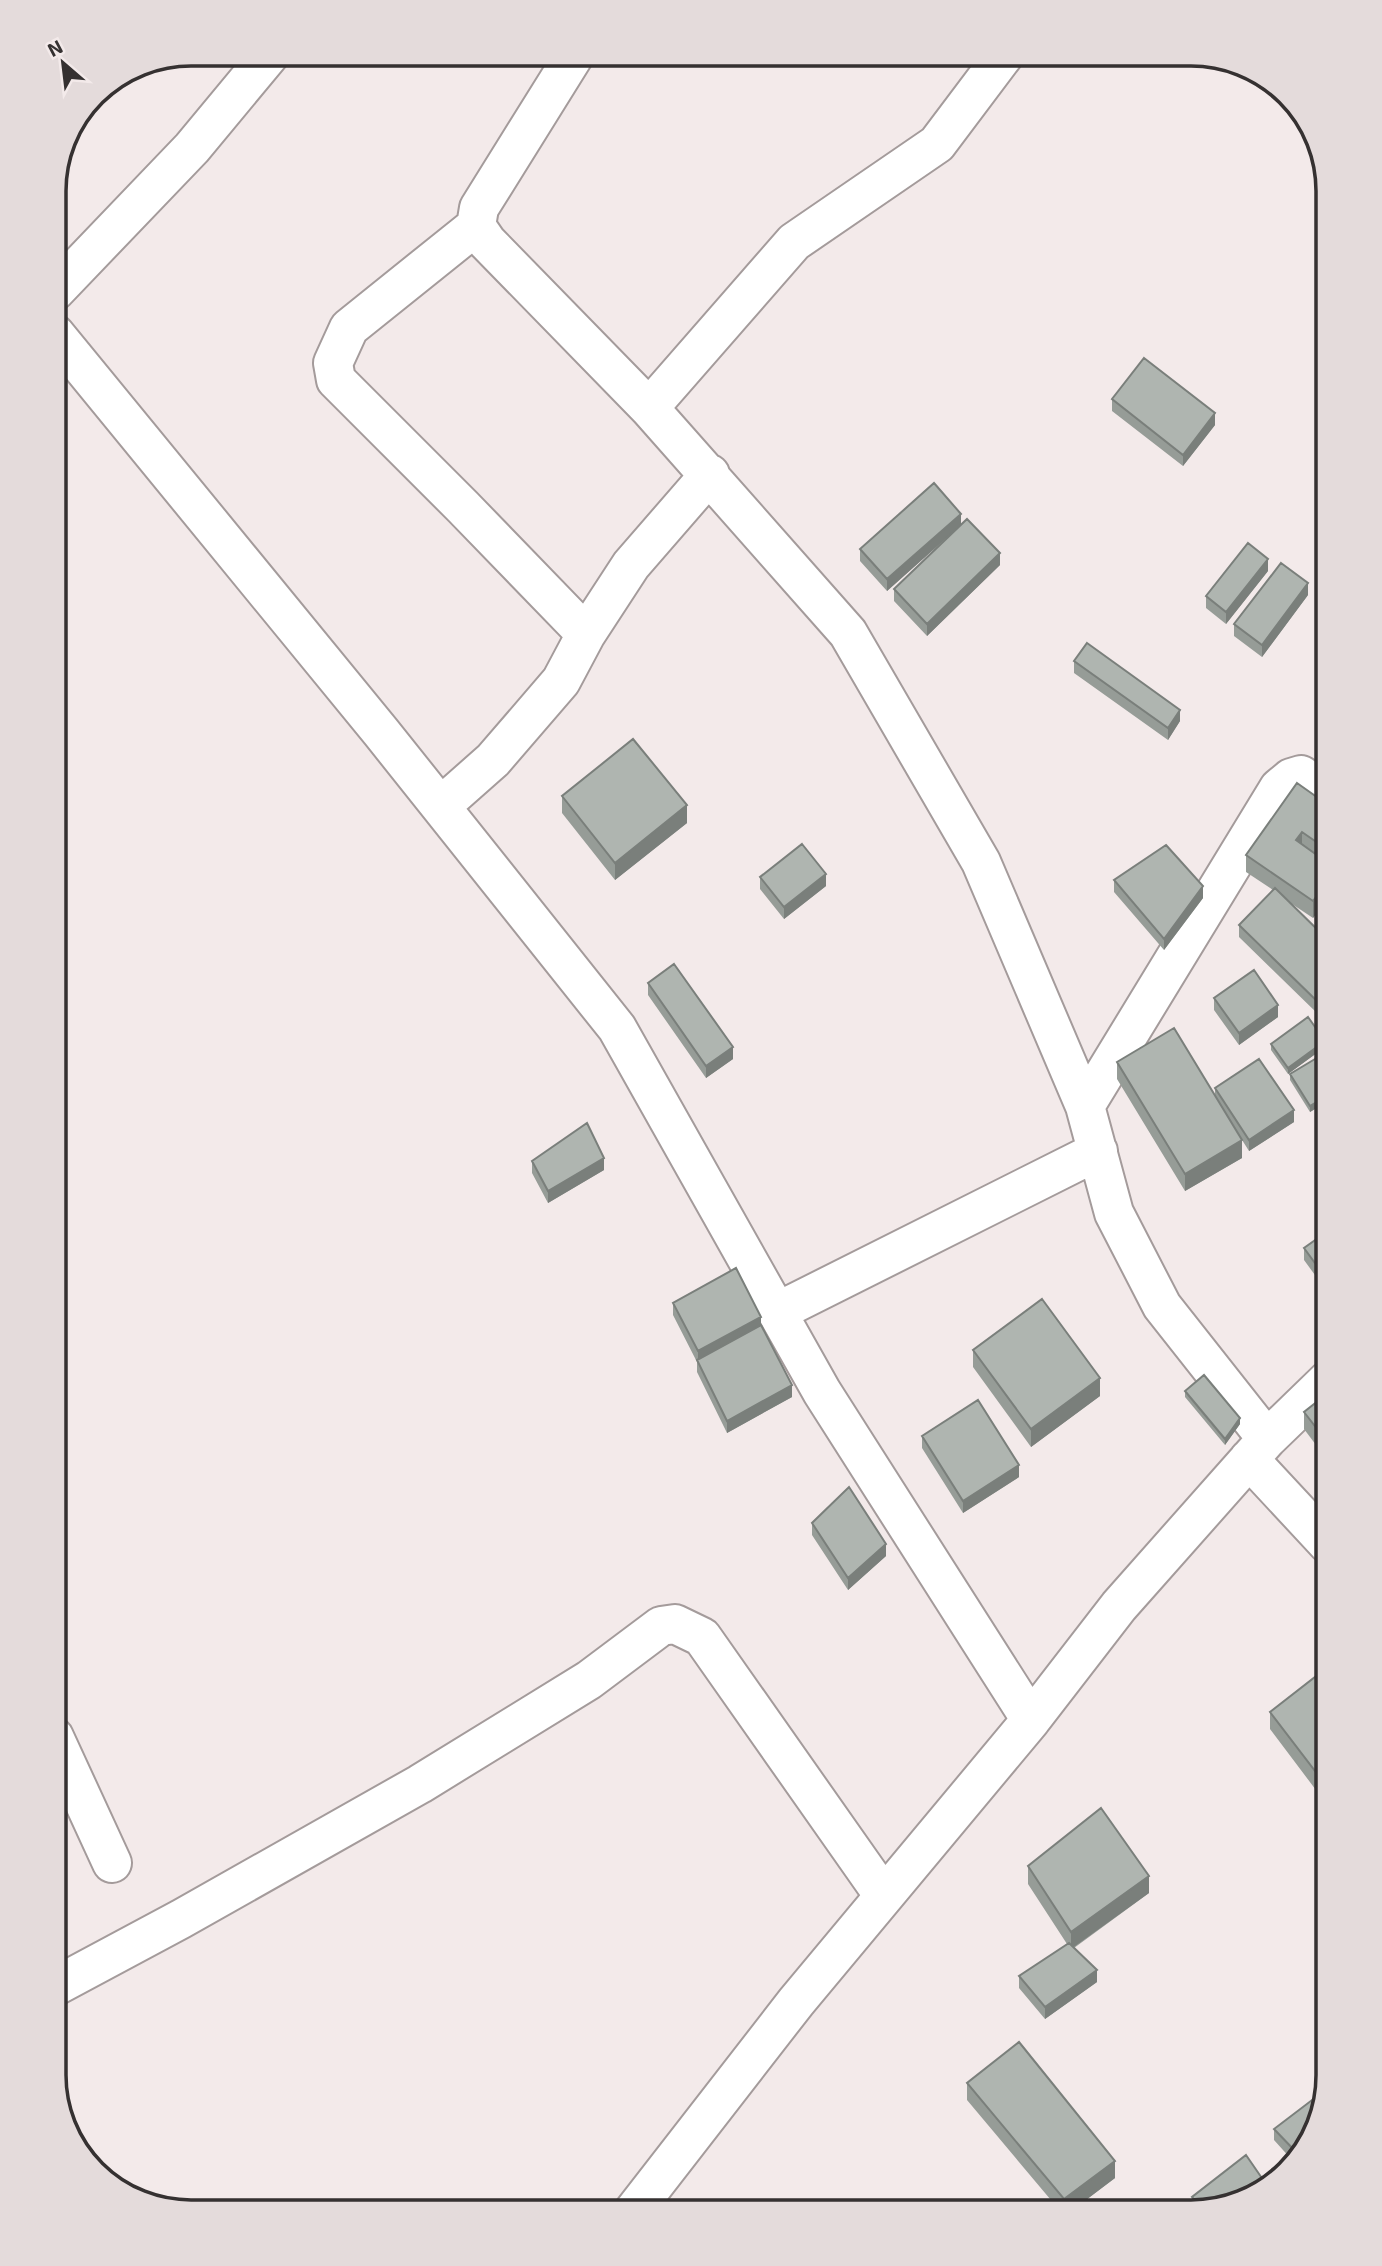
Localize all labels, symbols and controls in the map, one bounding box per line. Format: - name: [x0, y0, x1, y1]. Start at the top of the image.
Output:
- north arrow: [28, 28, 98, 98]
- text: N: [43, 34, 66, 61]

